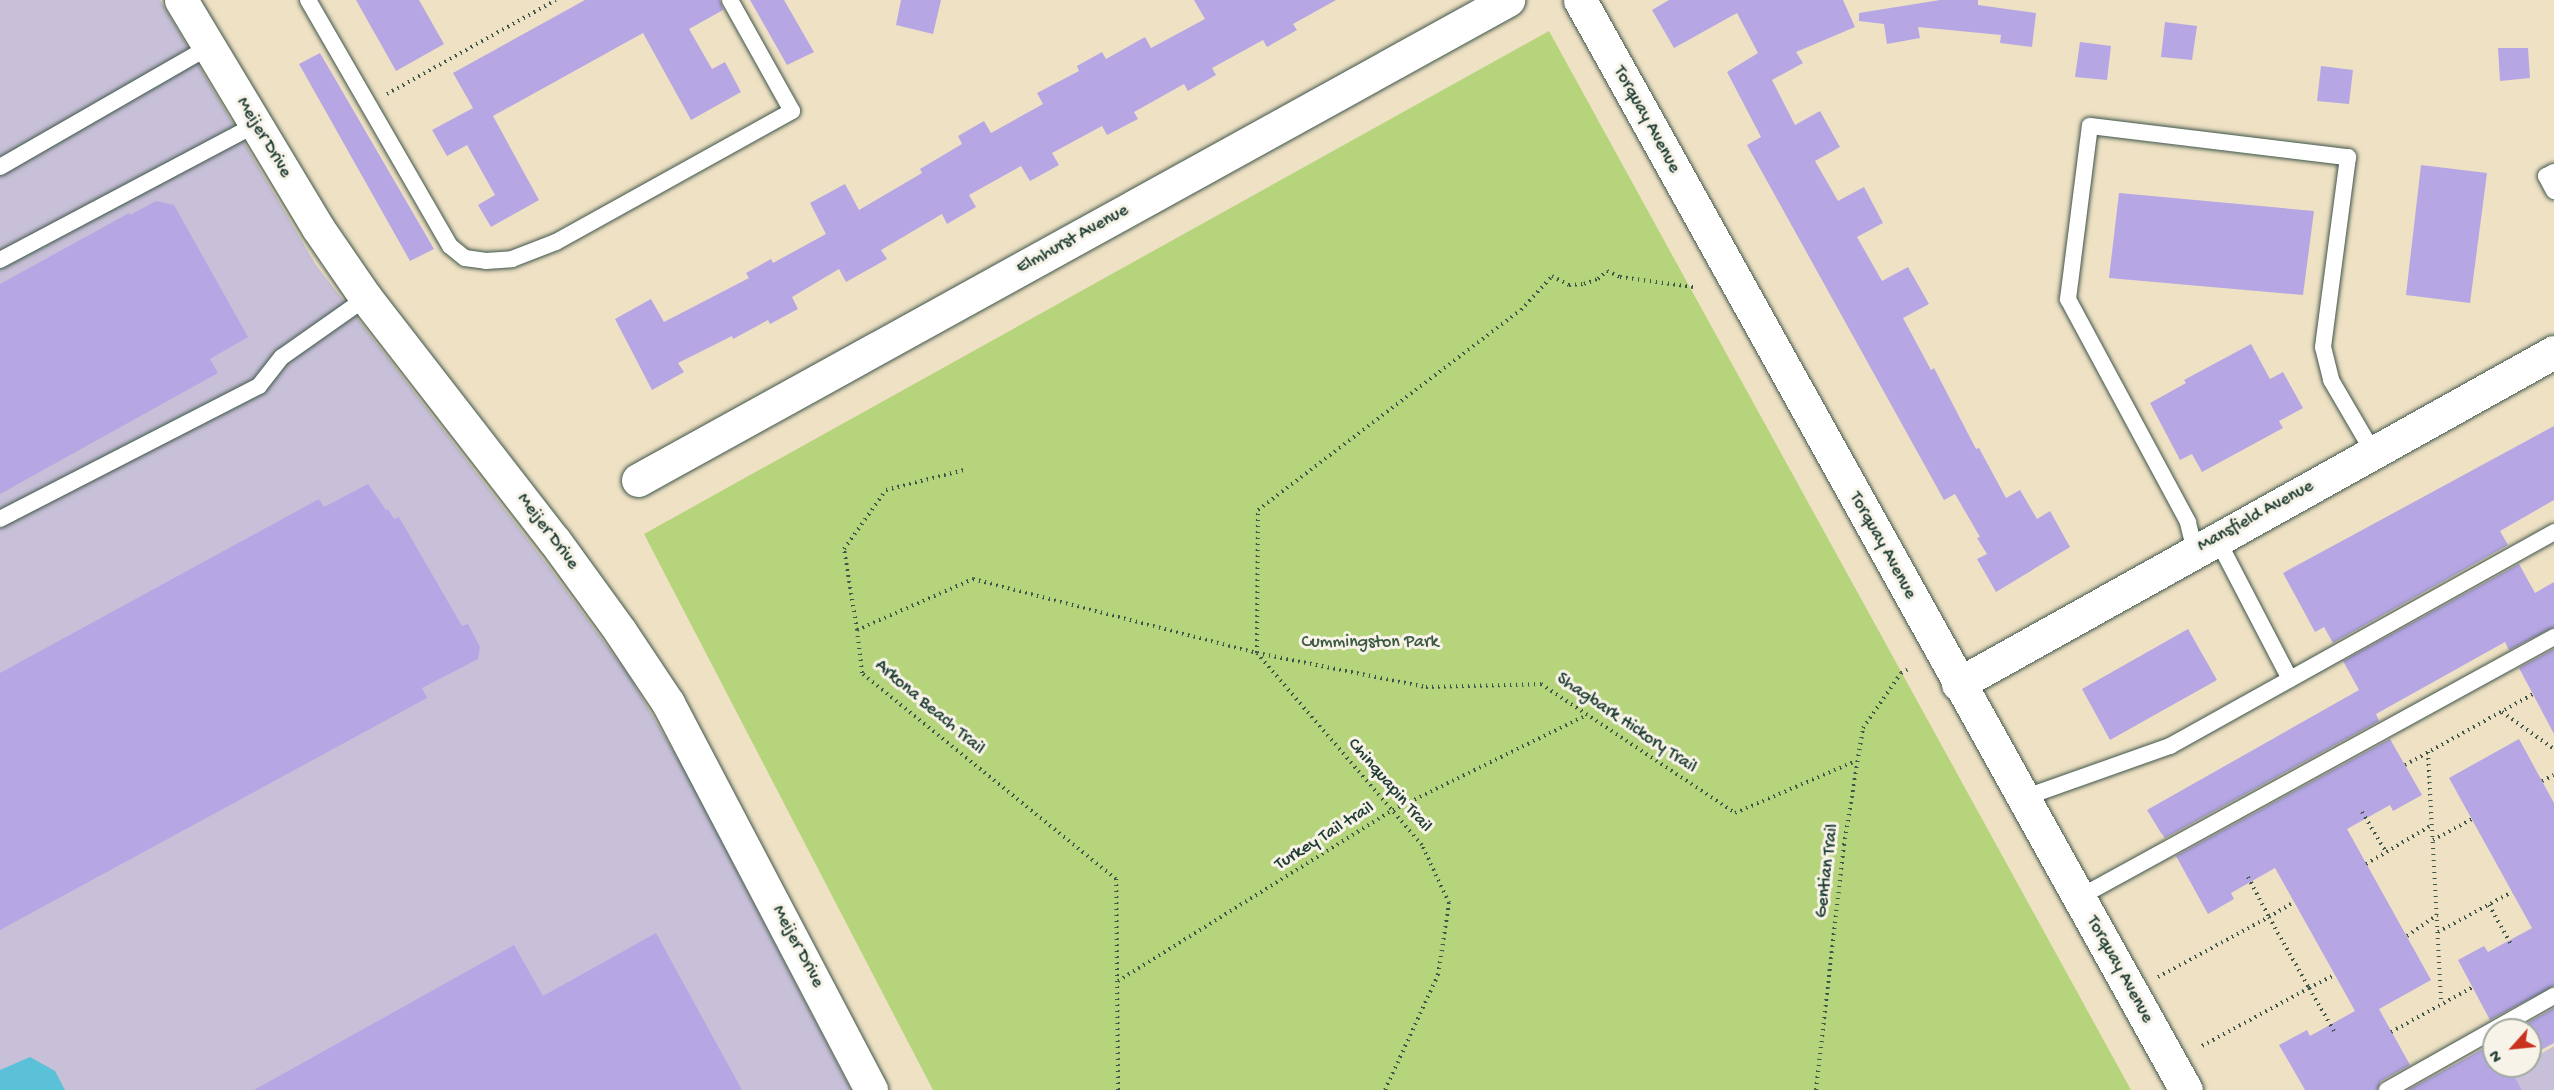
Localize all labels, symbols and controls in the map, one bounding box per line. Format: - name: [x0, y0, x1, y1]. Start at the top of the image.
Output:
- street label: Torquay Avenue: [1608, 63, 1684, 177]
- street label: Meijer Drive: [231, 94, 295, 182]
- street label: Elmhurst Avenue: [1013, 200, 1133, 280]
- street label: Mansfield Avenue: [2194, 476, 2318, 558]
- street label: Torquay Avenue: [1844, 489, 1920, 603]
- street label: Meijer Drive: [511, 490, 583, 574]
- park label: Cummingston Park: [1302, 632, 1438, 654]
- street label: Arkona Beach Trail: [870, 656, 988, 760]
- street label: Shagbark Hickory Trail: [1552, 669, 1700, 779]
- street label: Chinquapin Trail: [1342, 734, 1436, 838]
- street label: Turkey Tail trail: [1271, 798, 1379, 876]
- street label: Gentian Trail: [1812, 823, 1844, 919]
- street label: Meijer Drive: [766, 902, 828, 992]
- street label: Torquay Avenue: [2081, 913, 2157, 1027]
- north arrow: [2482, 1018, 2542, 1078]
- text: N: [2486, 1047, 2508, 1064]

